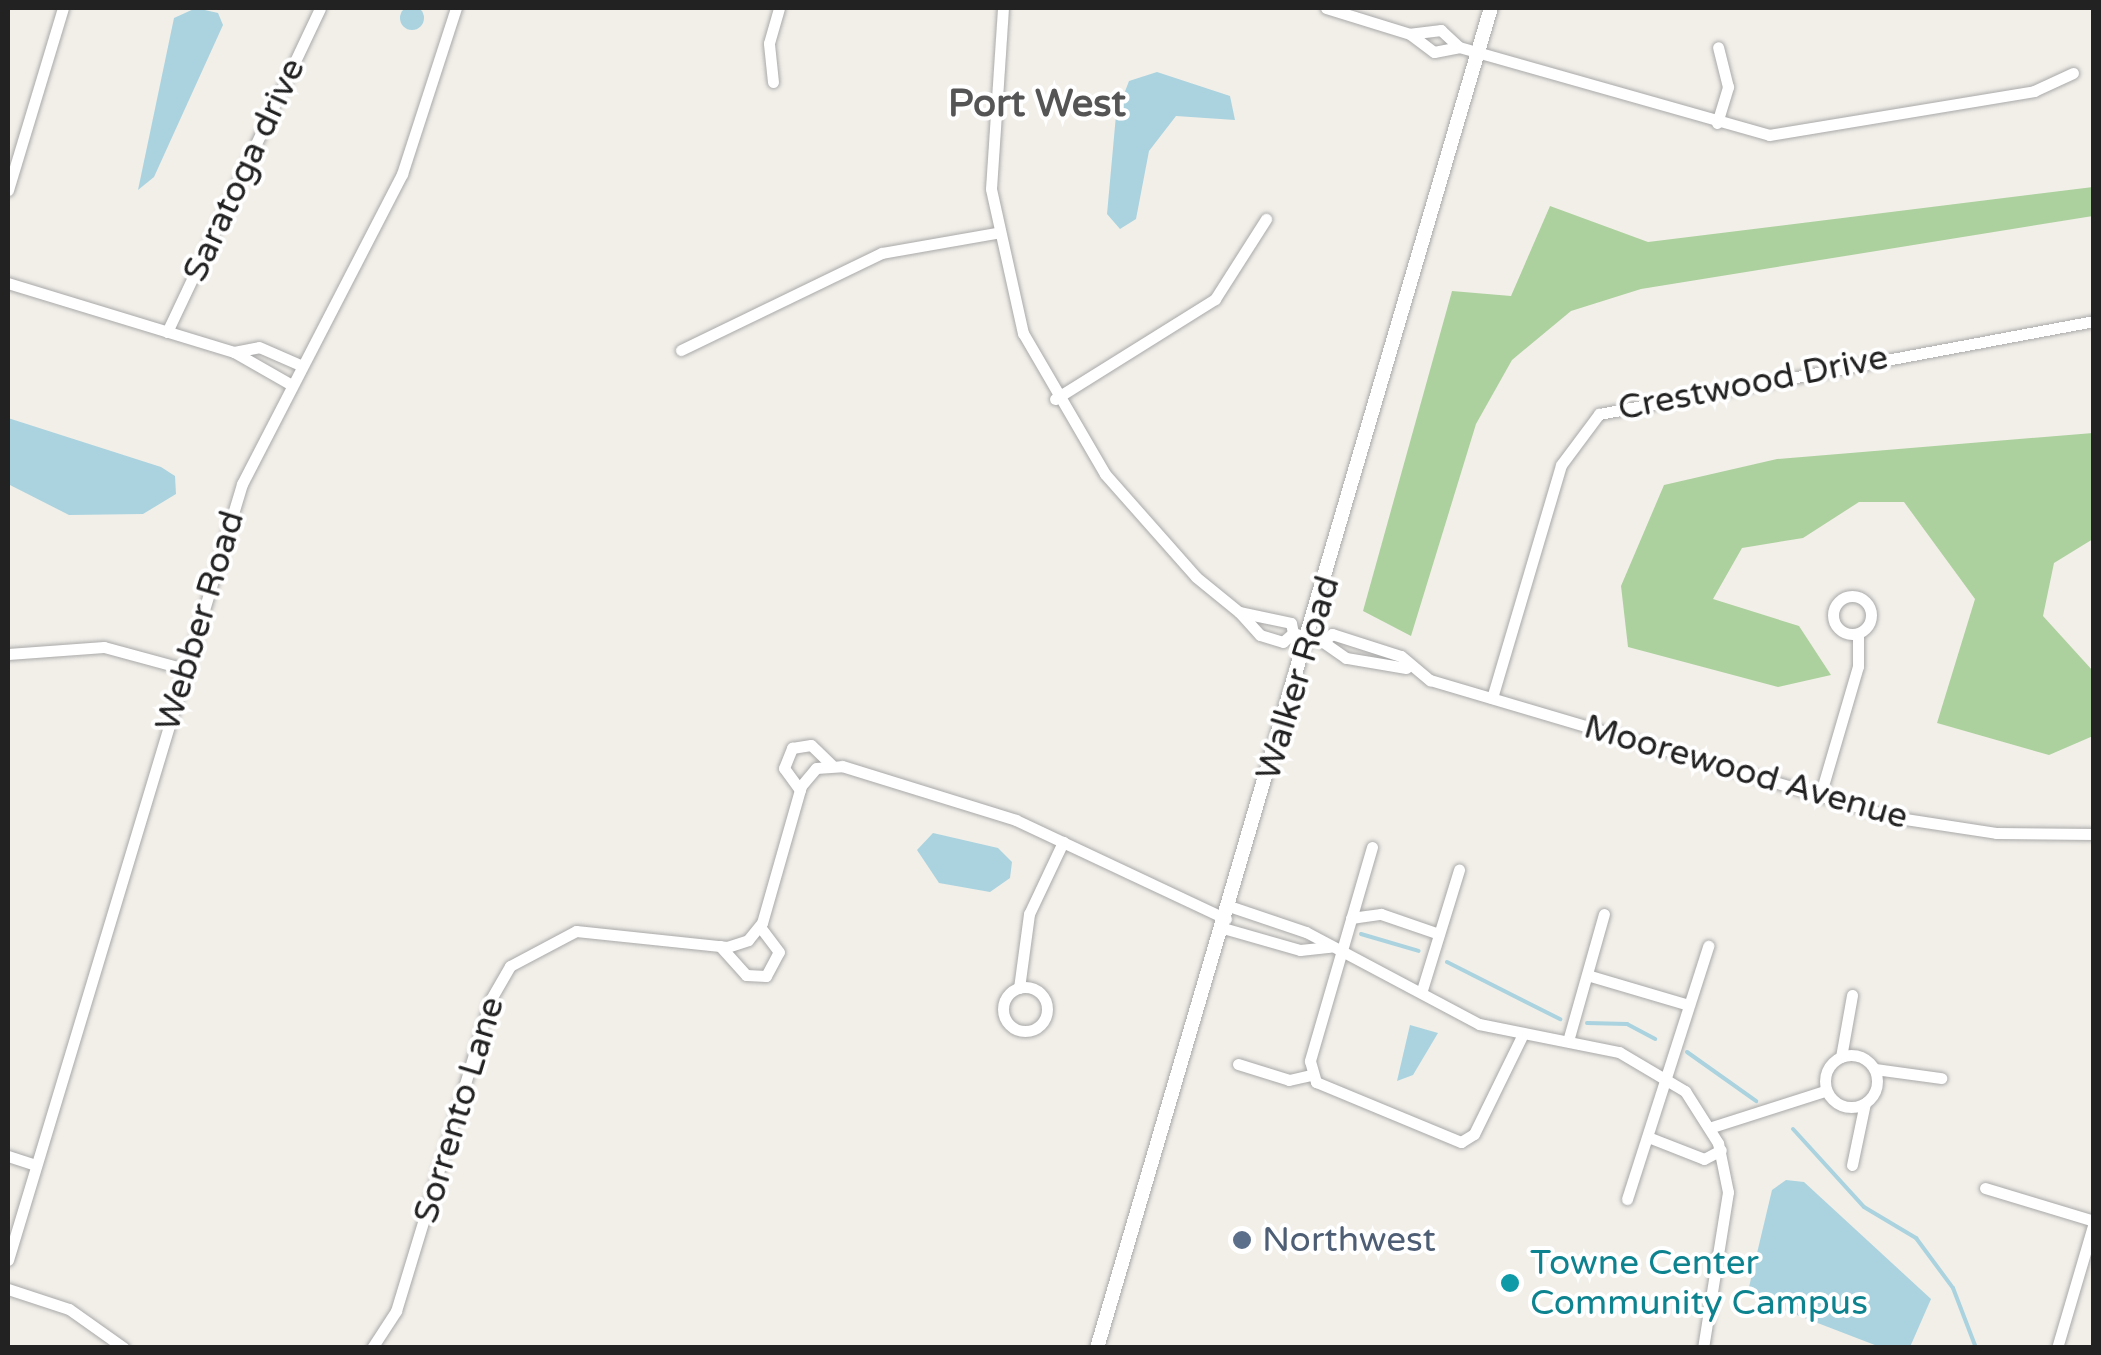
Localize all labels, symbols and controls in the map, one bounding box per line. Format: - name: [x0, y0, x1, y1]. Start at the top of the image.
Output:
- street label: Saratoga drive: [174, 52, 314, 288]
- district label: Port West: [948, 82, 1126, 128]
- street label: Crestwood Drive: [1614, 336, 1892, 430]
- street label: Webber Road: [147, 506, 253, 736]
- street label: Walker Road: [1247, 571, 1349, 785]
- street label: Moorewood Avenue: [1579, 706, 1913, 838]
- street label: Sorrento Lane: [405, 992, 513, 1228]
- place label: Northwest: [1262, 1219, 1436, 1261]
- marker: Northwest: [1231, 1229, 1253, 1251]
- place label: Towne Center Community Campus: [1530, 1242, 1868, 1324]
- marker: Towne Center Community Campus: [1499, 1272, 1521, 1294]

